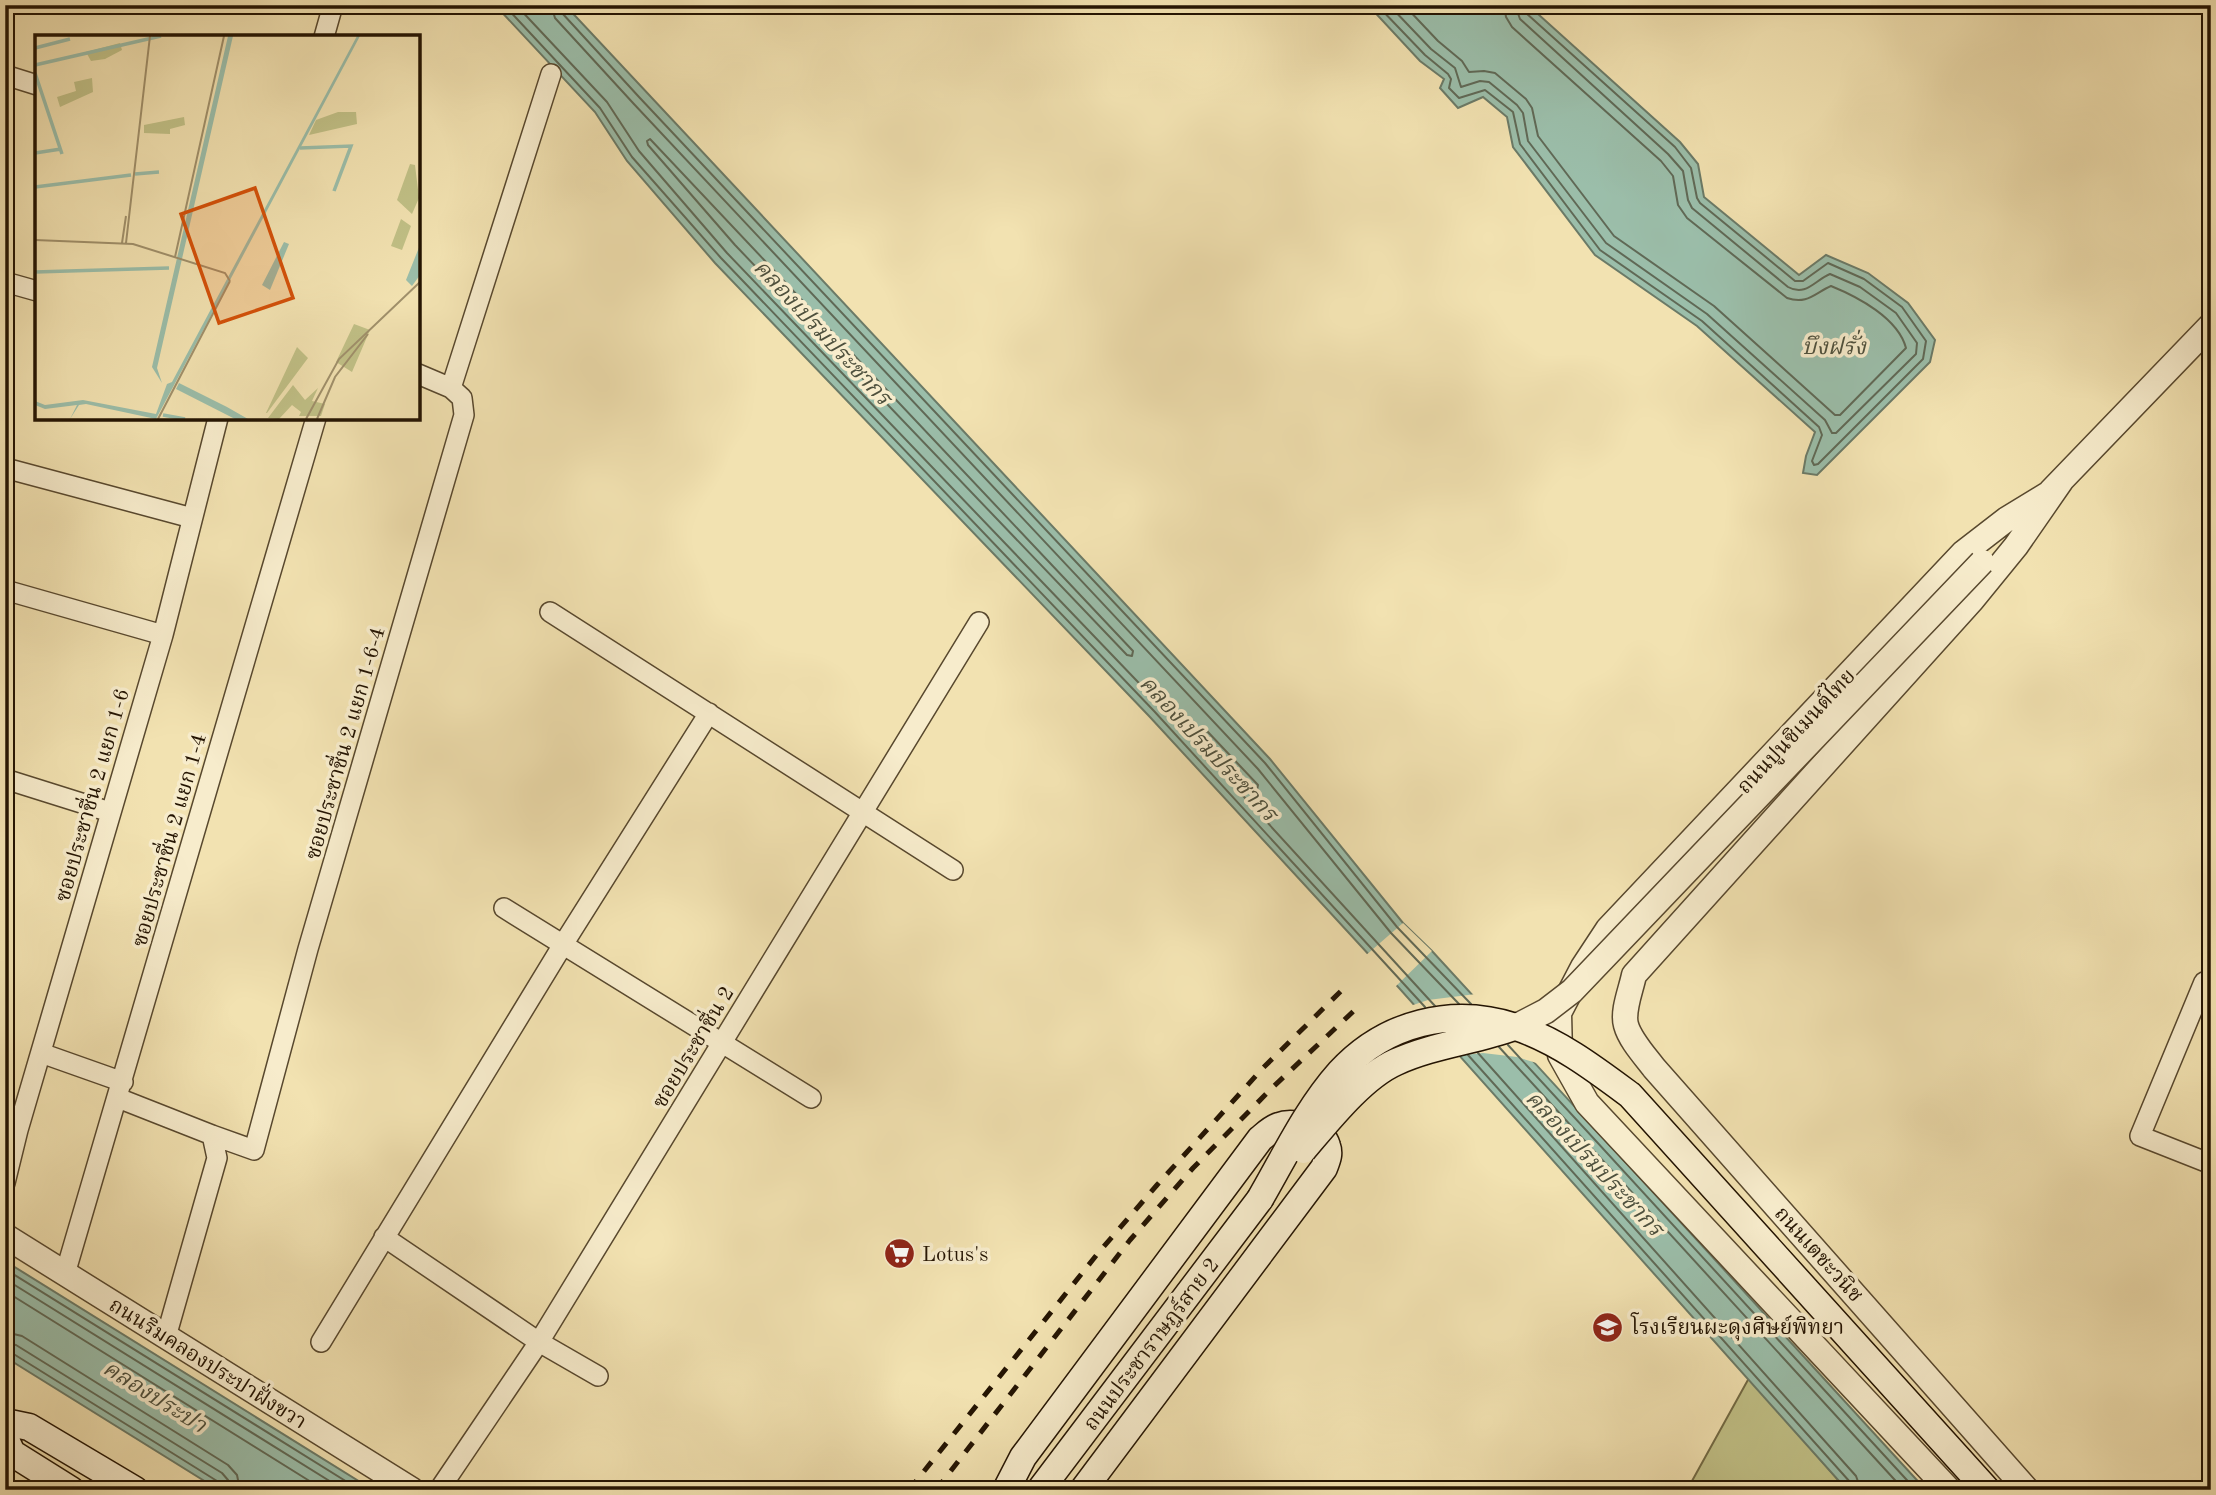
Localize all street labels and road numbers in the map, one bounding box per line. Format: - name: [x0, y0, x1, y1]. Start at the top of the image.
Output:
- street label: ซอยประชาชื่น 2 แยก 1-6-4: [296, 623, 390, 862]
- street label: ถนนปูนซิเมนต์ไทย: [1730, 661, 1861, 799]
- street label: ซอยประชาชื่น 2 แยก 1-6: [46, 684, 134, 904]
- street label: ซอยประชาชื่น 2 แยก 1-4: [123, 729, 211, 949]
- street label: ซอยประชาชื่น 2: [644, 980, 739, 1112]
- street label: ถนนเตชะวนิช: [1770, 1202, 1867, 1307]
- street label: ถนนประชาราษฎร์สาย 2: [1077, 1252, 1224, 1435]
- street label: ถนนริมคลองประปาฝั่งขวา: [105, 1292, 311, 1434]

